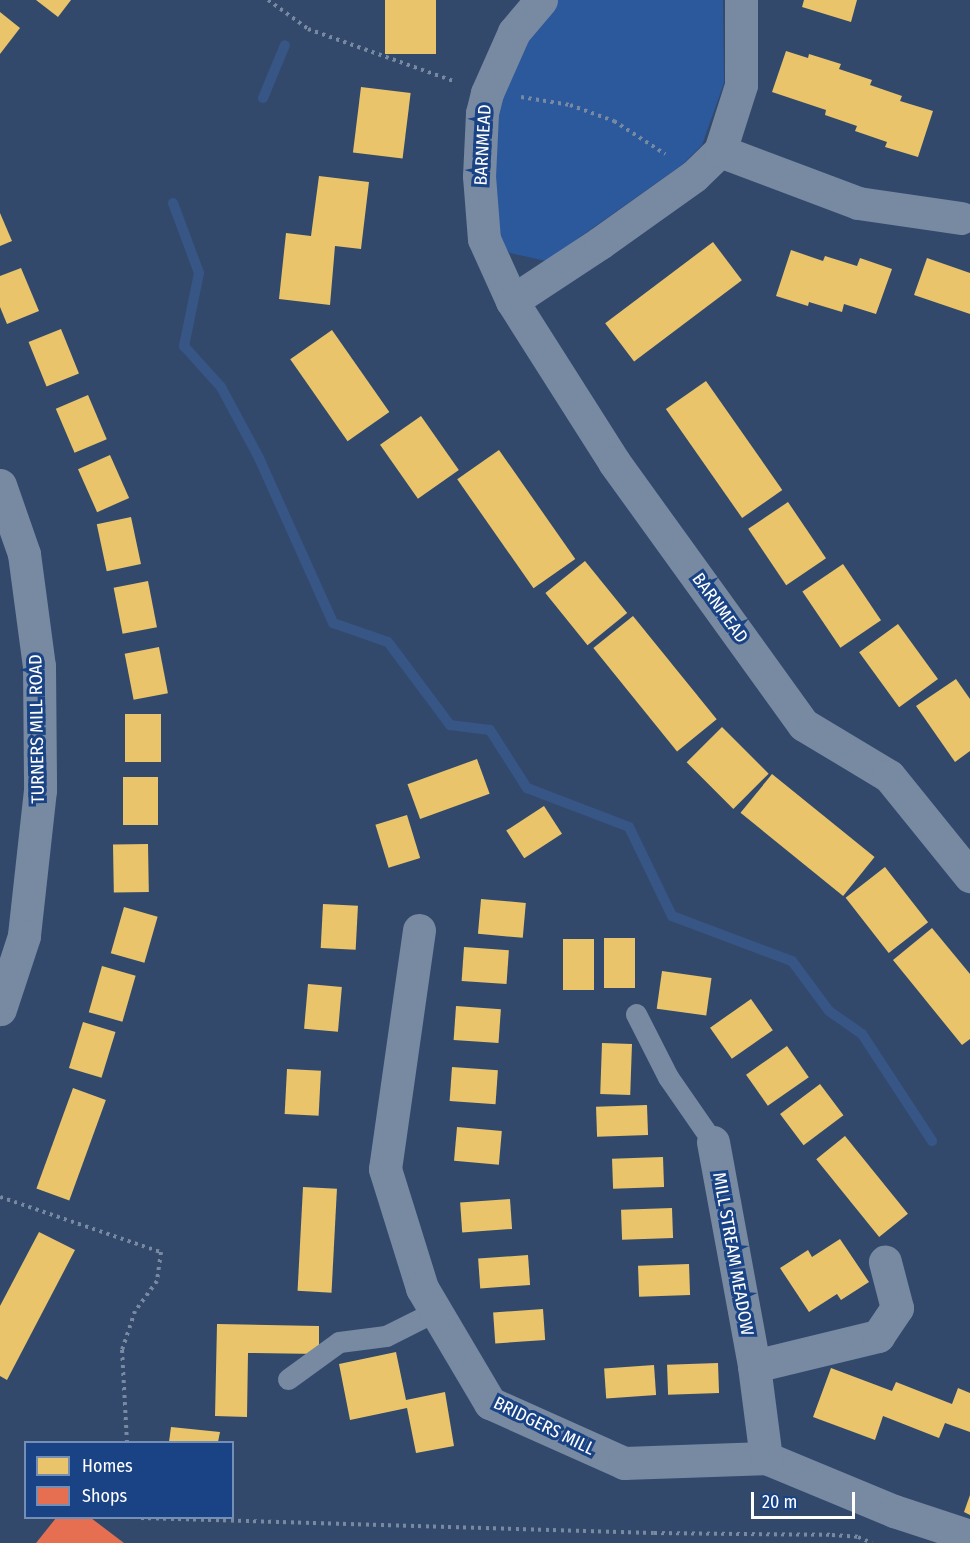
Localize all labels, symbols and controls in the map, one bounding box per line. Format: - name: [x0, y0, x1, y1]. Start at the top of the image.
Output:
- street label: BARNMEAD: [470, 104, 496, 186]
- street label: BARNMEAD: [687, 569, 753, 647]
- street label: TURNERS MILL ROAD: [25, 654, 49, 804]
- street label: MILL STREAM MEADOW: [708, 1171, 758, 1337]
- street label: BRIDGERS MILL: [490, 1392, 598, 1460]
- legend: [24, 1441, 234, 1519]
- text: Homes: [82, 1455, 133, 1477]
- scale bar: [754, 1480, 858, 1518]
- text: Shops: [82, 1485, 127, 1507]
- text: 20 m: [762, 1491, 797, 1513]

